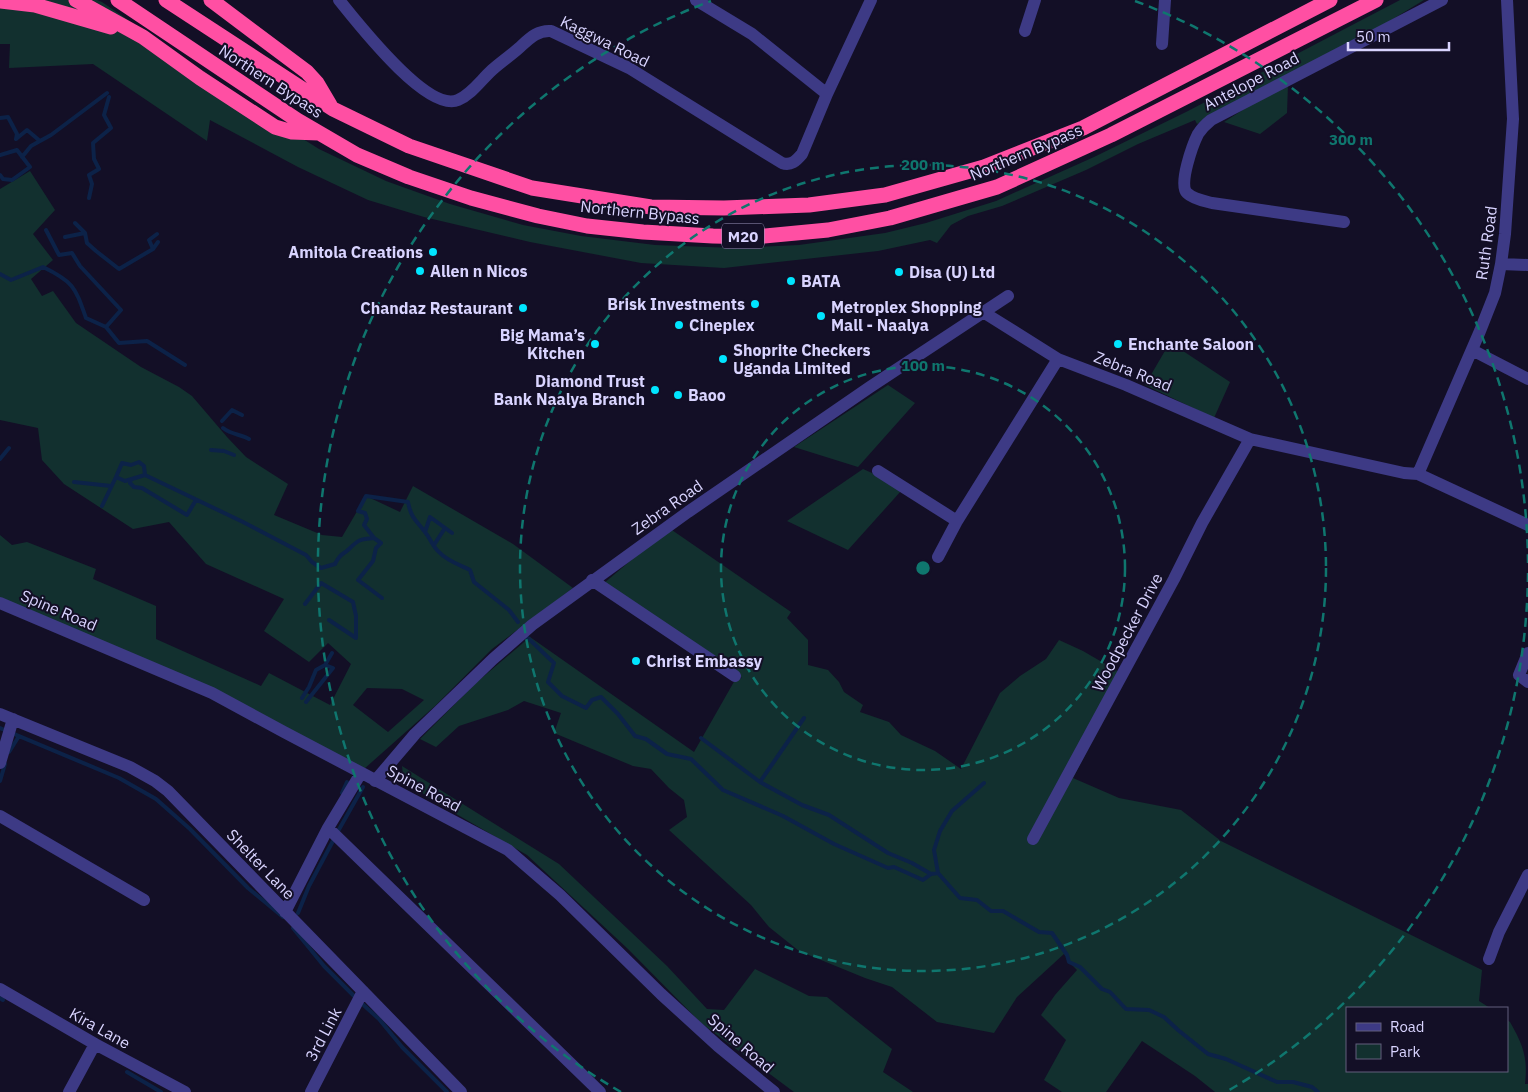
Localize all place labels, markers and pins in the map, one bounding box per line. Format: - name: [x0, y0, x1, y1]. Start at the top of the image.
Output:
- place label: Amitola Creations: [288, 242, 423, 262]
- marker: Amitola Creations: [427, 246, 439, 258]
- place label: Allen n Nicos: [430, 261, 528, 281]
- place label: Disa (U) Ltd: [909, 262, 995, 282]
- marker: Allen n Nicos: [414, 265, 426, 277]
- marker: Disa (U) Ltd: [893, 266, 905, 278]
- place label: BATA: [801, 271, 841, 291]
- marker: BATA: [785, 275, 797, 287]
- place label: Brisk Investments: [607, 294, 745, 314]
- place label: Metroplex Shopping Mall - Naalya: [831, 297, 982, 335]
- place label: Chandaz Restaurant: [360, 298, 513, 318]
- marker: Brisk Investments: [749, 298, 761, 310]
- marker: Chandaz Restaurant: [517, 302, 529, 314]
- marker: Metroplex Shopping Mall - Naalya: [815, 310, 827, 322]
- place label: Cineplex: [689, 315, 755, 335]
- marker: Cineplex: [673, 319, 685, 331]
- place label: Big Mama’s Kitchen: [500, 325, 585, 363]
- place label: Enchante Saloon: [1128, 334, 1254, 354]
- marker: Big Mama’s Kitchen: [589, 338, 601, 350]
- marker: Enchante Saloon: [1112, 338, 1124, 350]
- place label: Shoprite Checkers Uganda Limited: [733, 340, 871, 378]
- marker: Shoprite Checkers Uganda Limited: [717, 353, 729, 365]
- place label: Diamond Trust Bank Naalya Branch: [494, 371, 645, 409]
- marker: Diamond Trust Bank Naalya Branch: [649, 384, 661, 396]
- place label: Baoo: [688, 385, 726, 405]
- marker: Baoo: [672, 389, 684, 401]
- centre of rings: [914, 559, 932, 577]
- place label: Christ Embassy: [646, 651, 763, 671]
- marker: Christ Embassy: [630, 655, 642, 667]

